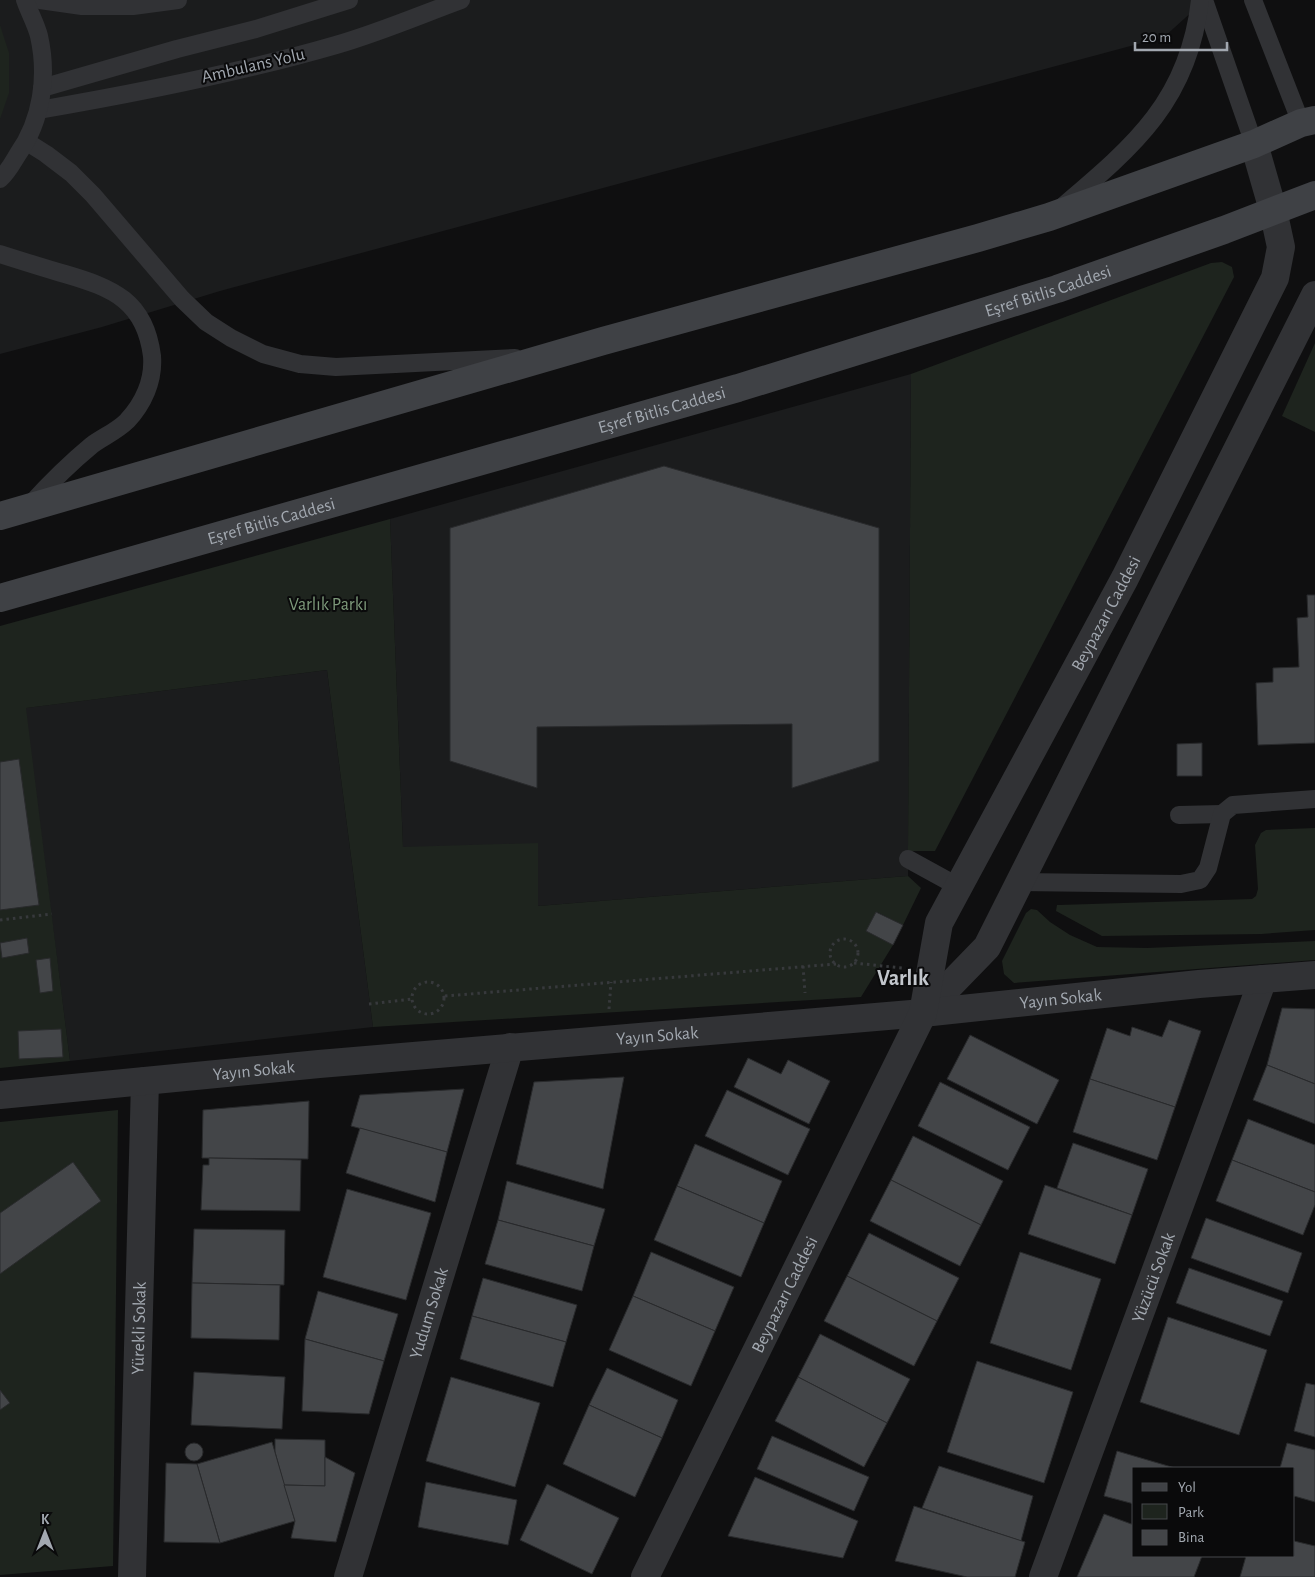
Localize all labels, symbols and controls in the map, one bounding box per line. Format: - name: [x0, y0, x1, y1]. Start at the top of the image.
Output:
- scale bar: [1135, 20, 1228, 52]
- text: 20 m: [1142, 30, 1171, 45]
- street label: Ambulans Yolu: [200, 45, 307, 87]
- street label: Eşref Bitlis Caddesi: [983, 263, 1114, 321]
- street label: Eşref Bitlis Caddesi: [596, 384, 728, 437]
- street label: Eşref Bitlis Caddesi: [206, 495, 337, 548]
- street label: Beypazarı Caddesi: [1069, 553, 1144, 674]
- park label: Varlık Parkı: [289, 596, 367, 614]
- district label: Varlık: [877, 967, 929, 989]
- street label: Yayın Sokak: [1019, 986, 1103, 1013]
- street label: Yayın Sokak: [616, 1024, 700, 1049]
- street label: Yayın Sokak: [212, 1058, 296, 1084]
- street label: Yüzücü Sokak: [1129, 1230, 1179, 1325]
- street label: Beypazarı Caddesi: [749, 1234, 821, 1356]
- street label: Yudum Sokak: [407, 1265, 452, 1361]
- street label: Yürekli Sokak: [129, 1281, 150, 1375]
- legend: [1132, 1467, 1295, 1557]
- text: Yol: [1178, 1480, 1196, 1495]
- text: Park: [1178, 1505, 1204, 1520]
- north arrow: [20, 1507, 70, 1557]
- text: K: [41, 1513, 50, 1527]
- text: Bina: [1178, 1530, 1204, 1545]

